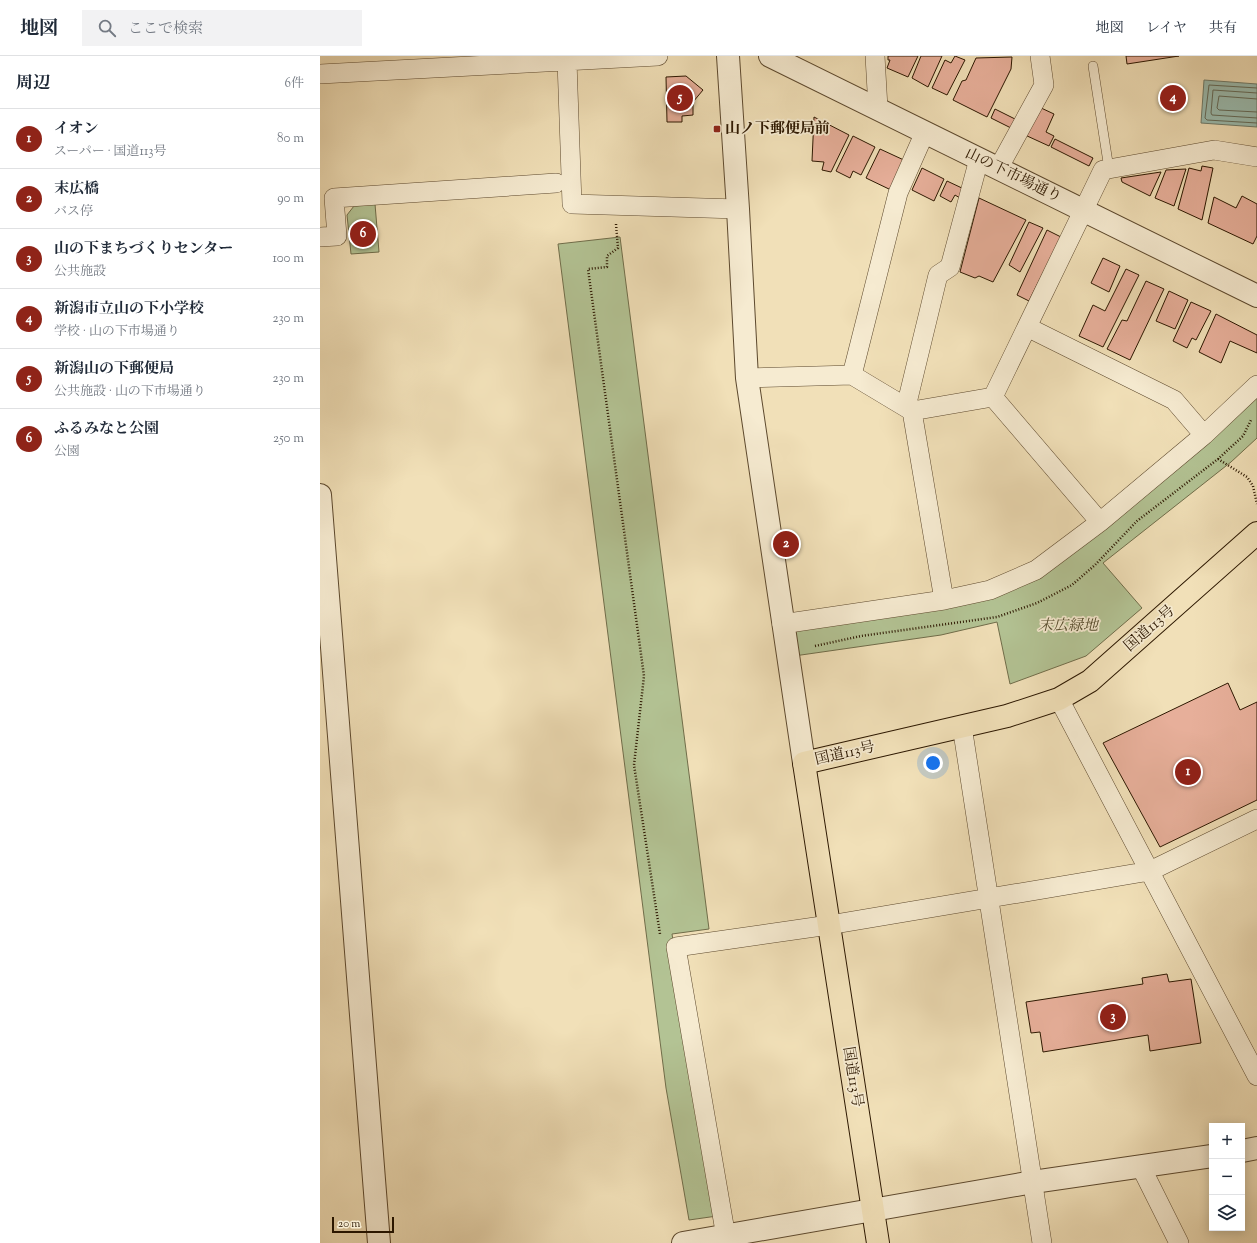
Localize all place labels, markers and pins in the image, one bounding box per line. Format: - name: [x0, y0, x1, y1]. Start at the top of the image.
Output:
- pin: 5: [667, 83, 693, 113]
- pin: 4: [1160, 83, 1186, 113]
- place label: 山ノ下郵便局前: [725, 119, 830, 140]
- marker: 山ノ下郵便局前: [712, 124, 722, 134]
- pin: 6: [350, 219, 376, 249]
- pin: 2: [773, 529, 799, 559]
- pin: 1: [1175, 757, 1201, 787]
- pin: 3: [1100, 1002, 1126, 1032]

